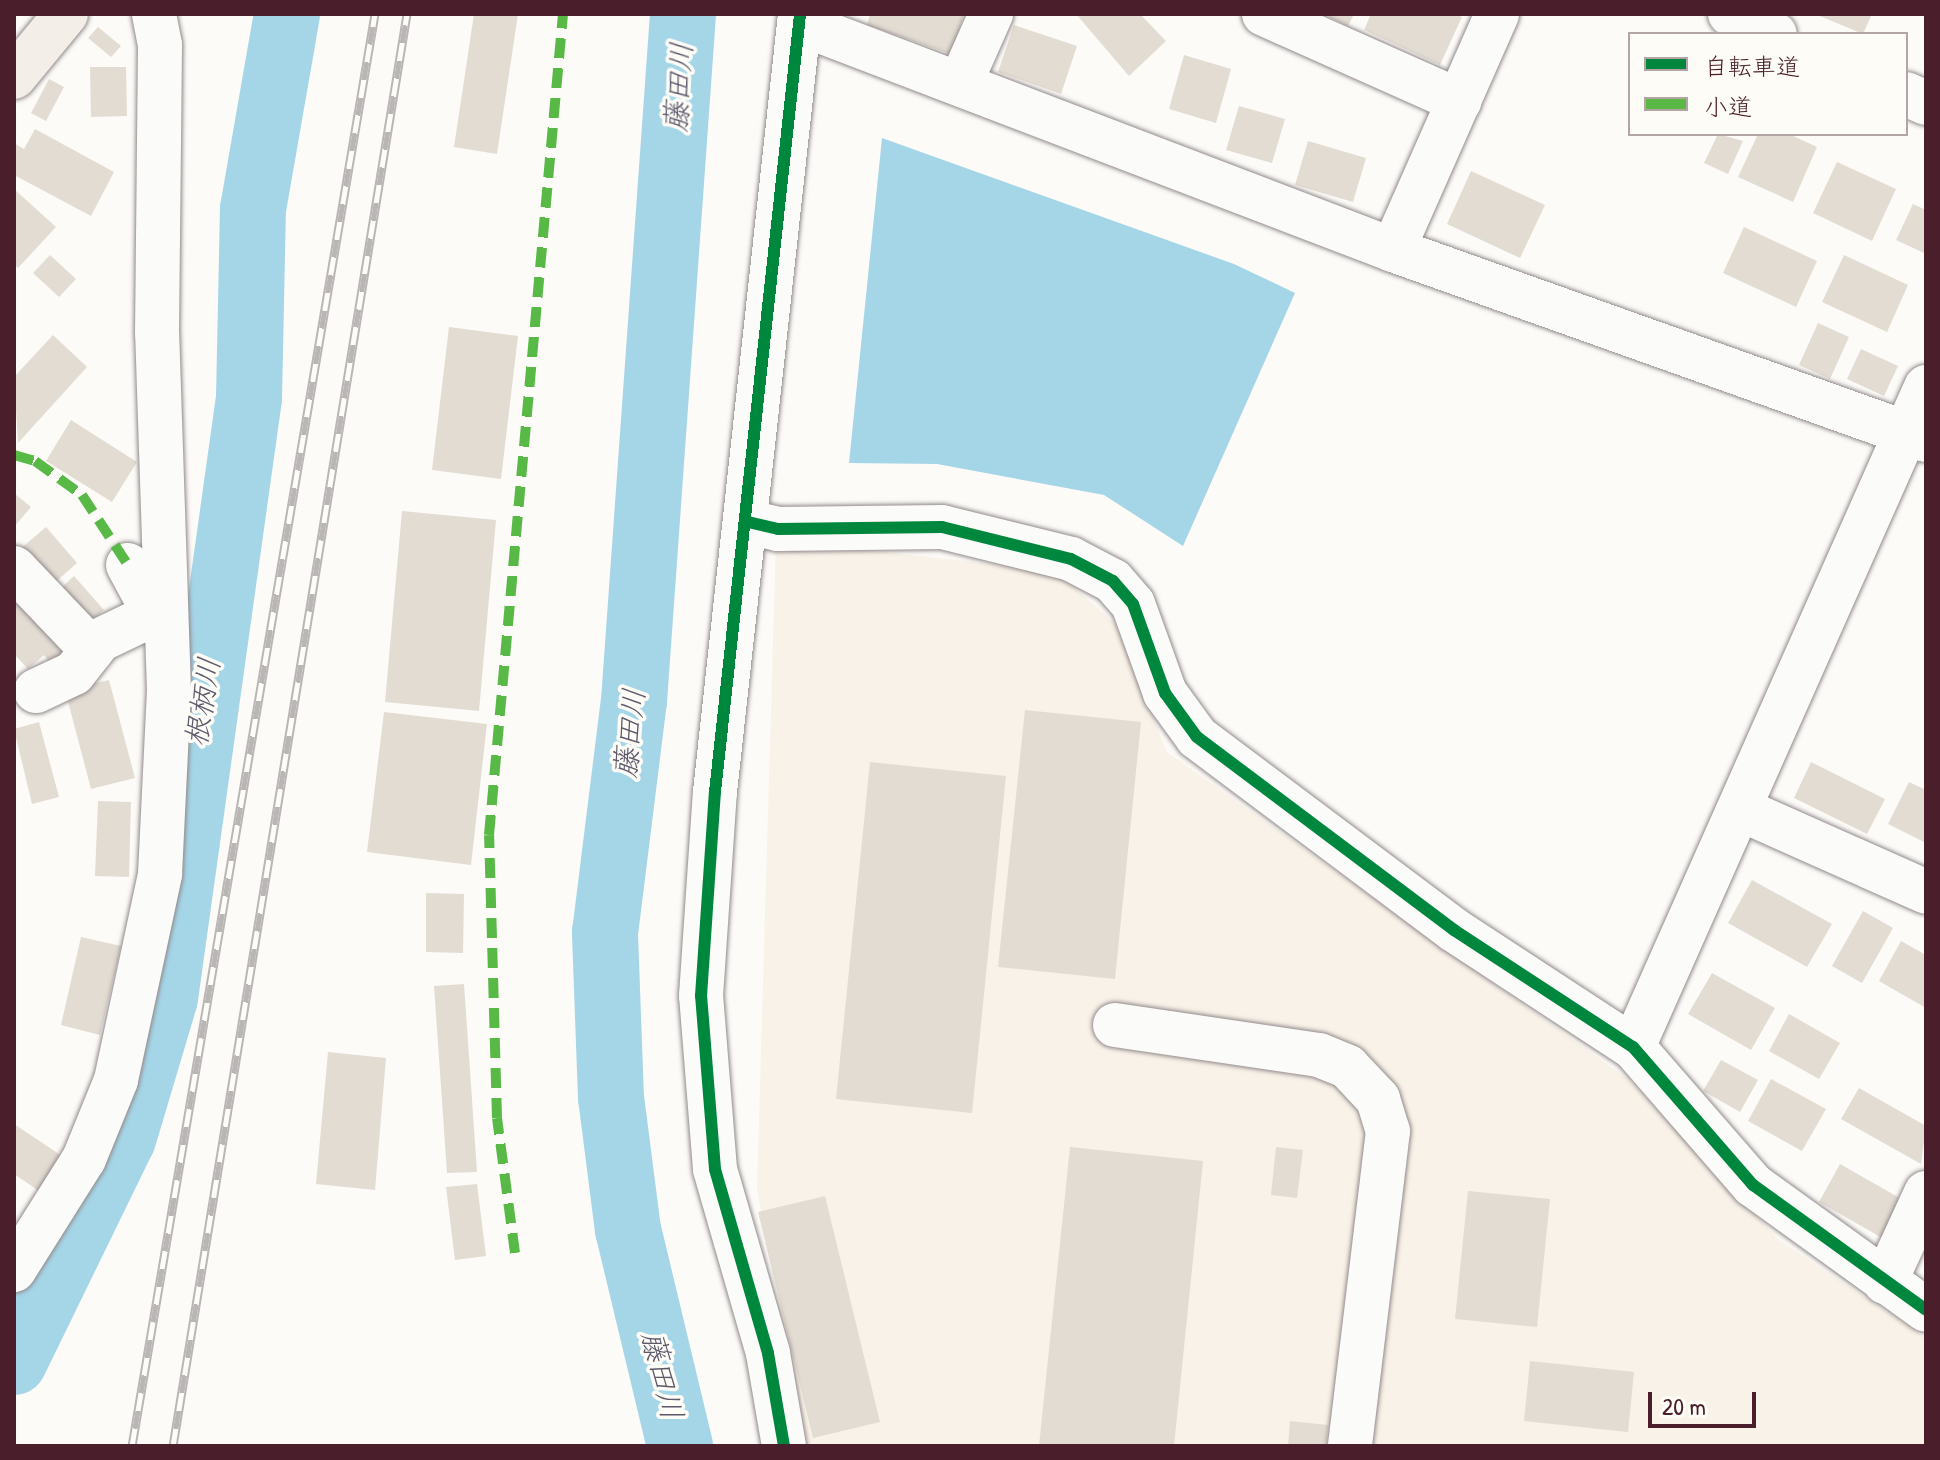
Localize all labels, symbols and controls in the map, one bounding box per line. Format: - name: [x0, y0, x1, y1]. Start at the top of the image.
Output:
- legend: [1628, 32, 1908, 136]
- water label: 藤田川: [657, 41, 699, 133]
- text: 自転車道: [1704, 50, 1800, 82]
- text: 小道: [1704, 90, 1752, 122]
- water label: 根柄川: [177, 655, 227, 749]
- water label: 藤田川: [606, 686, 652, 780]
- water label: 藤田川: [635, 1327, 691, 1423]
- scale bar: [1652, 1376, 1760, 1426]
- text: 20 m: [1662, 1390, 1706, 1422]

